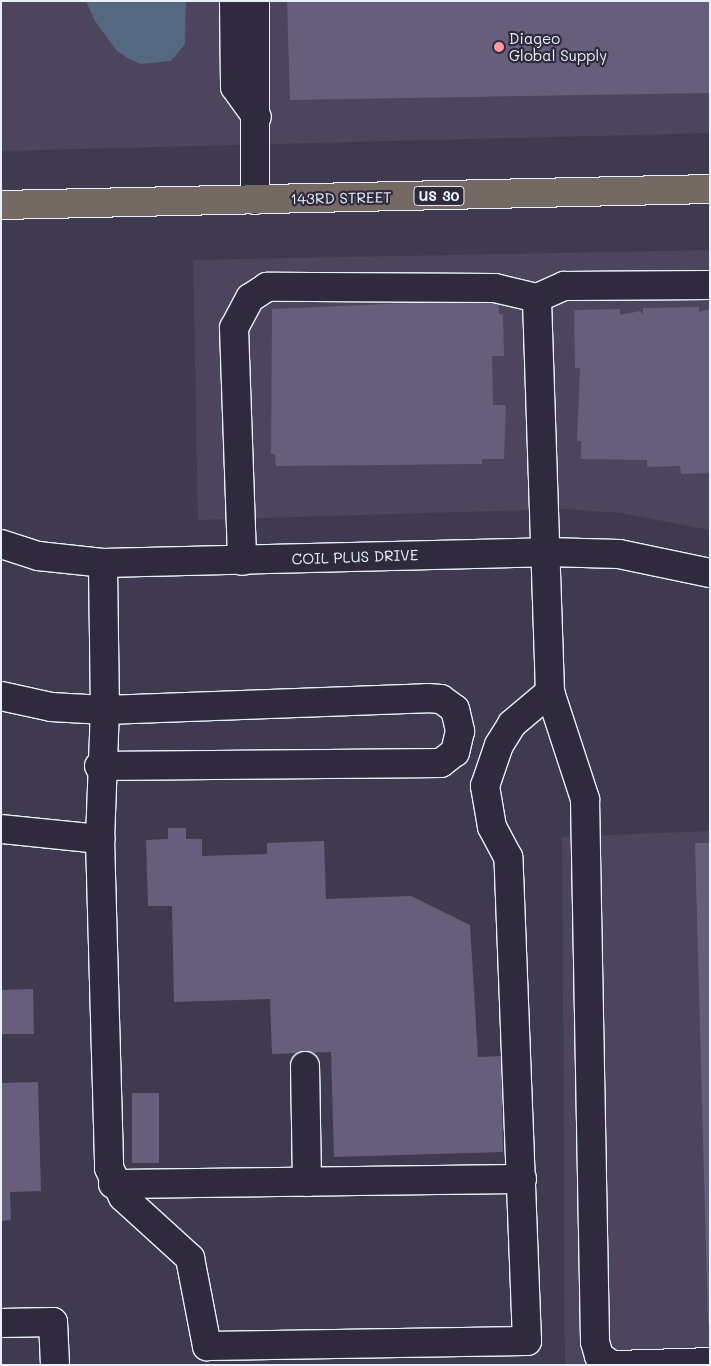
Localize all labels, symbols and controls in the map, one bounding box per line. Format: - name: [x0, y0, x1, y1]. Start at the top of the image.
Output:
- place label: Diageo Global Supply: [509, 29, 607, 64]
- marker: Diageo Global Supply: [493, 41, 505, 53]
- road number: US 30: [413, 185, 465, 208]
- street label: 143RD STREET: [290, 188, 392, 208]
- street label: COIL PLUS DRIVE: [291, 546, 419, 568]

